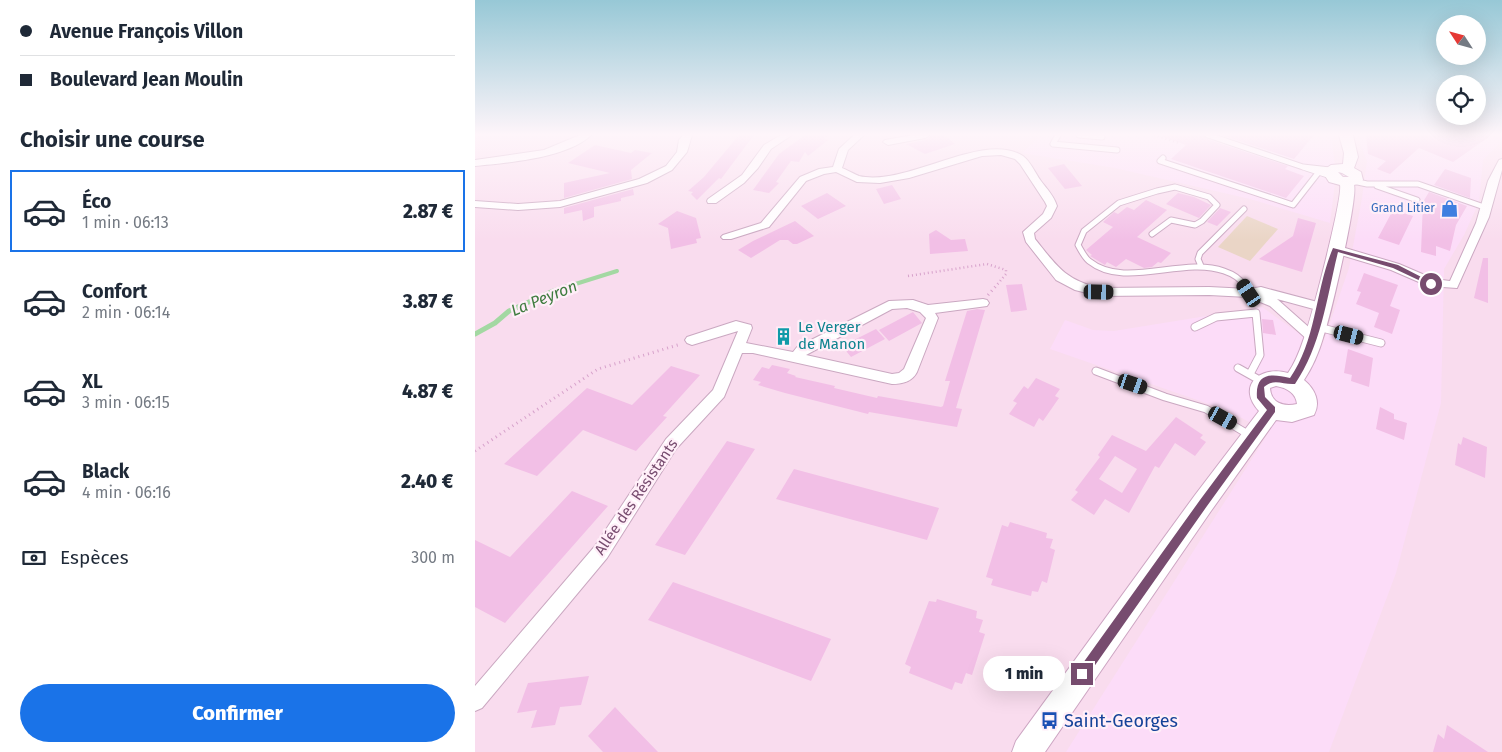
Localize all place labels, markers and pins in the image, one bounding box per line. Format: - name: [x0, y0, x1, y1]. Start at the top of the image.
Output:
- shop icon: Grand Litier: [1439, 198, 1459, 218]
- place label: Grand Litier: [1371, 201, 1435, 215]
- place label: Le Verger de Manon: [798, 318, 865, 353]
- building icon: Le Verger de Manon: [774, 326, 794, 346]
- place label: Saint-Georges: [1064, 710, 1178, 732]
- bus stop icon: Saint-Georges: [1040, 711, 1060, 731]

